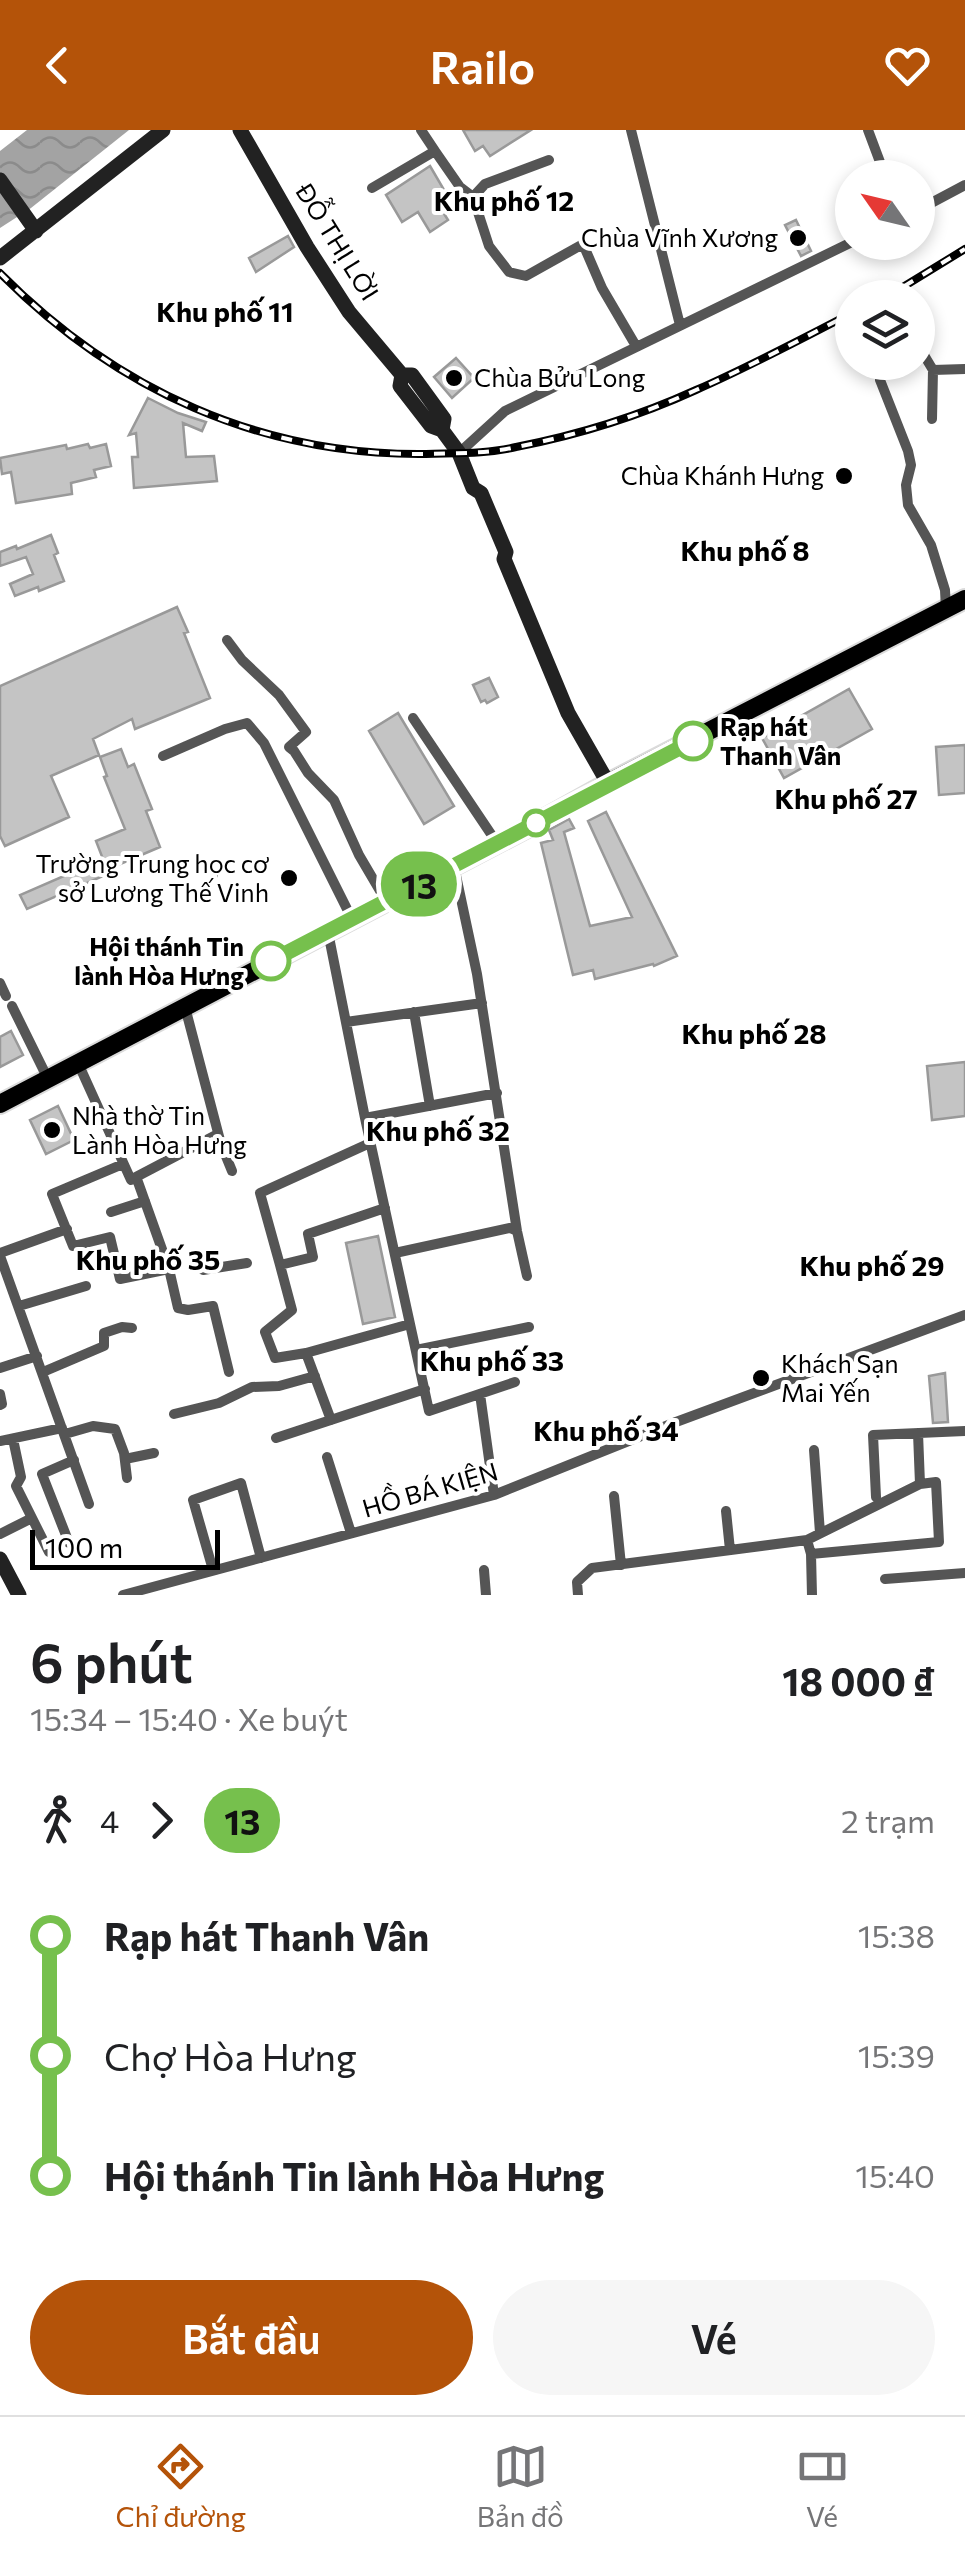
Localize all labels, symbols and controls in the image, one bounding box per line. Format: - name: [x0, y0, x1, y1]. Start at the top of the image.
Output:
- icon: back: [30, 38, 85, 93]
- text: Railo: [430, 38, 535, 93]
- icon: heart: [880, 38, 935, 93]
- north arrow: [835, 160, 935, 260]
- map controls: [835, 160, 935, 380]
- street label: ĐỖ THỊ LỜI: [290, 174, 390, 305]
- district label: Khu phố 12: [434, 183, 574, 217]
- place label: Chùa Vĩnh Xương: [581, 222, 778, 252]
- marker: Chùa Vĩnh Xương: [787, 227, 809, 249]
- button: layers: [835, 280, 935, 380]
- district label: Khu phố 11: [156, 294, 294, 328]
- place label: Chùa Bửu Long: [474, 362, 646, 392]
- marker: Chùa Bửu Long: [443, 367, 465, 389]
- place label: Chùa Khánh Hưng: [621, 460, 824, 490]
- marker: Chùa Khánh Hưng: [833, 465, 855, 487]
- district label: Khu phố 8: [680, 533, 810, 567]
- place label: Rạp hát Thanh Vân: [720, 711, 841, 770]
- marker: Rạp hát Thanh Vân: [674, 722, 712, 760]
- district label: Khu phố 27: [774, 781, 918, 815]
- unlabelled marker: [523, 810, 549, 836]
- place label: Trường Trung học cơ sở Lương Thế Vinh: [36, 848, 269, 907]
- line badge: 13: [374, 852, 464, 916]
- text: 13: [401, 863, 437, 906]
- marker: Trường Trung học cơ sở Lương Thế Vinh: [278, 867, 300, 889]
- place label: Hội thánh Tin lành Hòa Hưng: [74, 931, 244, 990]
- marker: Hội thánh Tin lành Hòa Hưng: [252, 942, 290, 980]
- district label: Khu phố 28: [681, 1016, 827, 1050]
- place label: Nhà thờ Tin Lành Hòa Hưng: [72, 1100, 247, 1159]
- district label: Khu phố 32: [366, 1113, 510, 1147]
- marker: Nhà thờ Tin Lành Hòa Hưng: [41, 1119, 63, 1141]
- district label: Khu phố 35: [76, 1242, 220, 1276]
- district label: Khu phố 29: [800, 1248, 944, 1282]
- district label: Khu phố 33: [420, 1343, 564, 1377]
- place label: Khách Sạn Mai Yến: [781, 1348, 899, 1407]
- marker: Khách Sạn Mai Yến: [750, 1367, 772, 1389]
- district label: Khu phố 34: [533, 1413, 679, 1447]
- street label: HỒ BÁ KIỆN: [357, 1452, 501, 1523]
- scale bar: [30, 1525, 220, 1570]
- text: 100 m: [45, 1530, 123, 1564]
- text: 6 phút: [30, 1627, 193, 1694]
- text: 18 000 ₫: [782, 1657, 935, 1704]
- text: 15:34 – 15:40 · Xe buýt: [30, 1698, 348, 1738]
- icon: walk: [30, 1793, 85, 1848]
- icon: forward: [134, 1793, 189, 1848]
- text: 13: [224, 1799, 260, 1842]
- text: 4: [100, 1800, 119, 1840]
- text: 2 trạm: [841, 1800, 935, 1840]
- text: Rạp hát Thanh Vân: [104, 1912, 429, 1959]
- text: 15:38: [858, 1915, 935, 1955]
- text: Chợ Hòa Hưng: [104, 2032, 357, 2079]
- text: 15:39: [858, 2035, 935, 2075]
- text: Hội thánh Tin lành Hòa Hưng: [104, 2152, 604, 2199]
- text: 15:40: [855, 2155, 935, 2195]
- button: Bắt đầu: [30, 2280, 473, 2395]
- button: Vé: [493, 2280, 935, 2395]
- tab: Chỉ đường: [115, 2439, 246, 2533]
- tab: Bản đồ: [477, 2439, 564, 2533]
- tab: Vé: [795, 2439, 850, 2533]

